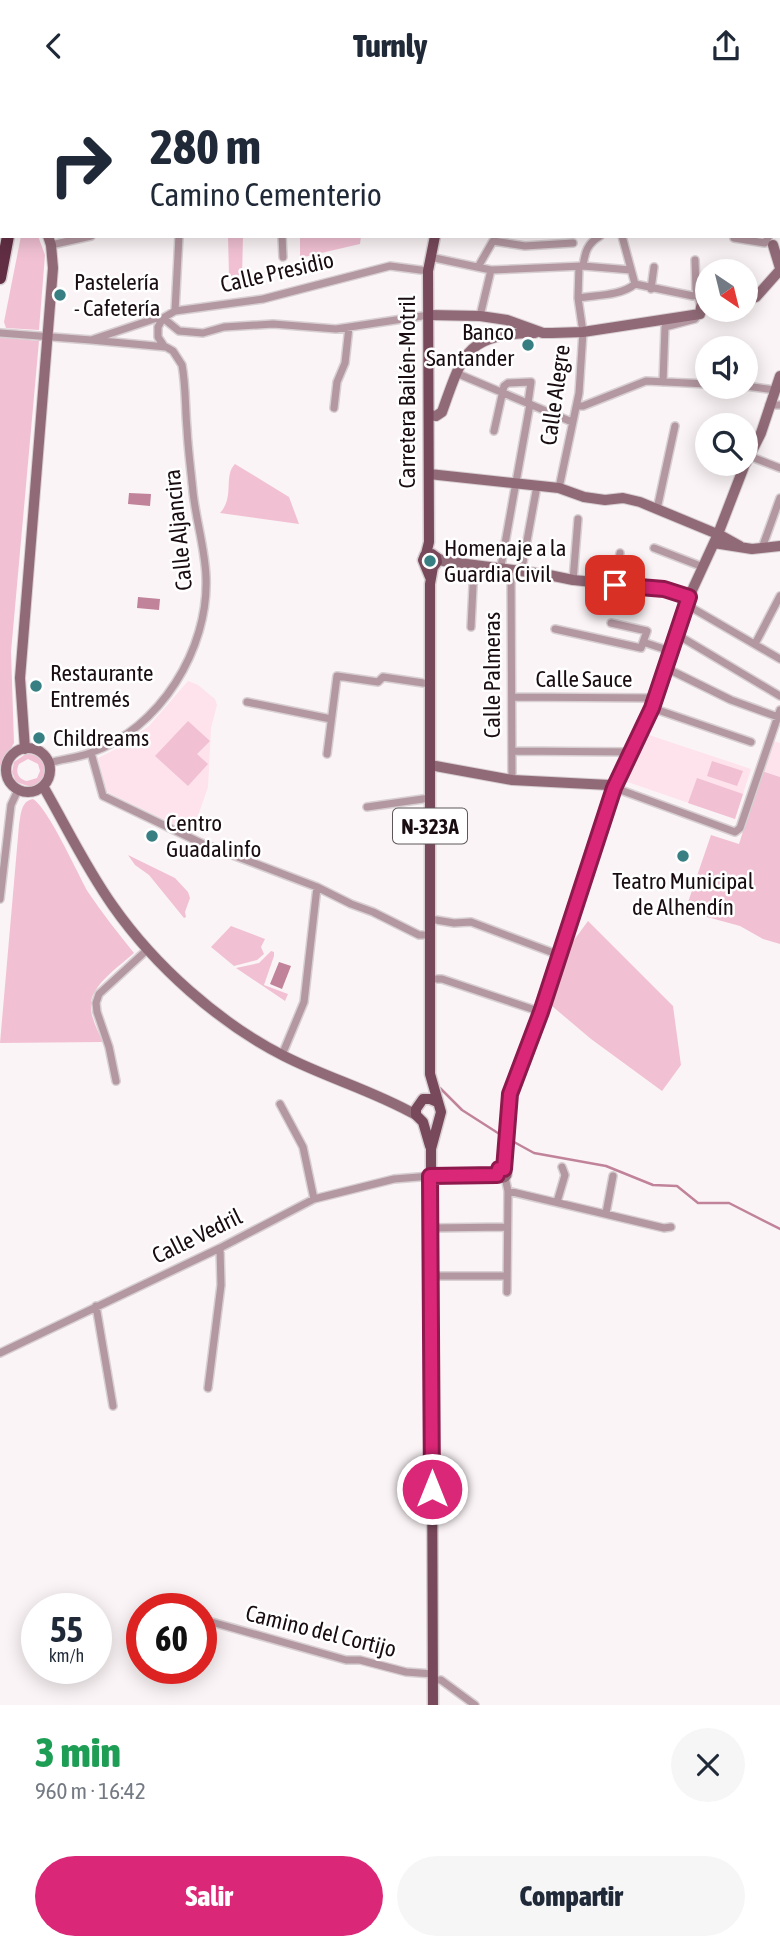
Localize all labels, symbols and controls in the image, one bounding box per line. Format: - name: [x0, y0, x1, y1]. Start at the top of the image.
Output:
- icon: back: [35, 27, 73, 65]
- text: Turnly: [353, 27, 427, 64]
- icon: share: [707, 27, 745, 65]
- text: 280 m: [150, 118, 261, 174]
- icon: right: [35, 119, 126, 210]
- text: Camino Cementerio: [150, 176, 382, 213]
- street label: Calle Presidio: [218, 246, 336, 298]
- north arrow: [695, 259, 758, 322]
- map controls: [695, 259, 758, 476]
- place label: Pastelería - Cafetería: [74, 269, 160, 321]
- marker: Pastelería - Cafetería: [52, 287, 68, 303]
- street label: Carretera Bailén-Motril: [394, 295, 420, 489]
- place label: Banco Santander: [426, 319, 515, 371]
- button: sound: [695, 336, 758, 399]
- marker: Banco Santander: [520, 337, 536, 353]
- street label: Calle Alegre: [535, 343, 575, 447]
- button: search: [695, 413, 758, 476]
- street label: Calle Aljancira: [159, 468, 197, 592]
- place label: Homenaje a la Guardia Civil: [444, 535, 567, 587]
- marker: Homenaje a la Guardia Civil: [422, 553, 438, 569]
- pin: [585, 555, 645, 615]
- icon: arrive: [596, 566, 634, 604]
- street label: Calle Palmeras: [479, 612, 505, 738]
- place label: Restaurante Entremés: [50, 660, 154, 712]
- street label: Calle Sauce: [535, 666, 633, 692]
- marker: Restaurante Entremés: [28, 678, 44, 694]
- place label: Childreams: [53, 725, 149, 751]
- marker: Childreams: [31, 730, 47, 746]
- road number: N-323A: [393, 809, 467, 843]
- place label: Centro Guadalinfo: [166, 810, 261, 862]
- marker: Centro Guadalinfo: [144, 828, 160, 844]
- marker: Teatro Municipal de Alhendín: [675, 848, 691, 864]
- place label: Teatro Municipal de Alhendín: [612, 868, 754, 920]
- street label: Calle Vedril: [148, 1203, 246, 1269]
- position arrow: [395, 1452, 469, 1526]
- speed limit sign: 60: [126, 1593, 217, 1684]
- street label: Camino del Cortijo: [243, 1600, 399, 1662]
- text: 55: [50, 1609, 83, 1649]
- text: km/h: [49, 1645, 84, 1666]
- text: 3 min: [35, 1728, 121, 1776]
- button: close: [671, 1728, 745, 1802]
- text: 960 m · 16:42: [35, 1778, 146, 1804]
- button: Salir: [35, 1856, 383, 1936]
- button: Compartir: [397, 1856, 745, 1936]

